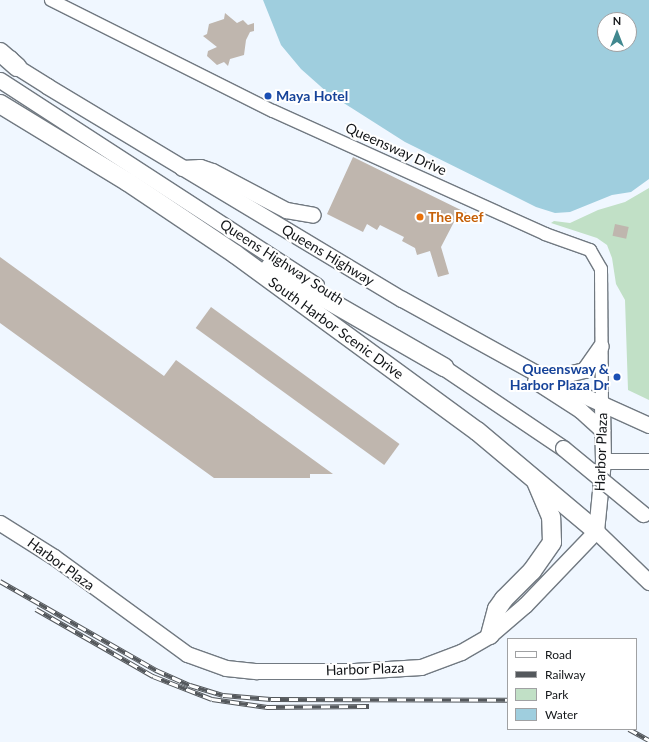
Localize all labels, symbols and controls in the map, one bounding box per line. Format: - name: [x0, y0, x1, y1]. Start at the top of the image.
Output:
- north arrow: [597, 12, 637, 52]
- text: N: [613, 14, 621, 27]
- place label: Maya Hotel: [276, 88, 348, 104]
- marker: Maya Hotel: [263, 91, 273, 101]
- street label: Queensway Drive: [343, 119, 449, 179]
- place label: The Reef: [428, 209, 483, 225]
- marker: The Reef: [415, 212, 425, 222]
- street label: Queens Highway South: [217, 216, 347, 308]
- street label: Queens Highway: [279, 221, 377, 289]
- street label: South Harbor Scenic Drive: [265, 273, 407, 383]
- place label: Queensway & Harbor Plaza Dr: [510, 361, 609, 394]
- marker: Queensway & Harbor Plaza Dr: [612, 372, 622, 382]
- street label: Harbor Plaza: [591, 412, 611, 492]
- street label: Harbor Plaza: [24, 534, 98, 594]
- legend: [507, 638, 637, 730]
- text: Road: [545, 647, 572, 662]
- street label: Harbor Plaza: [325, 659, 405, 679]
- text: Railway: [545, 667, 585, 682]
- text: Park: [545, 687, 568, 702]
- text: Water: [545, 707, 578, 722]

